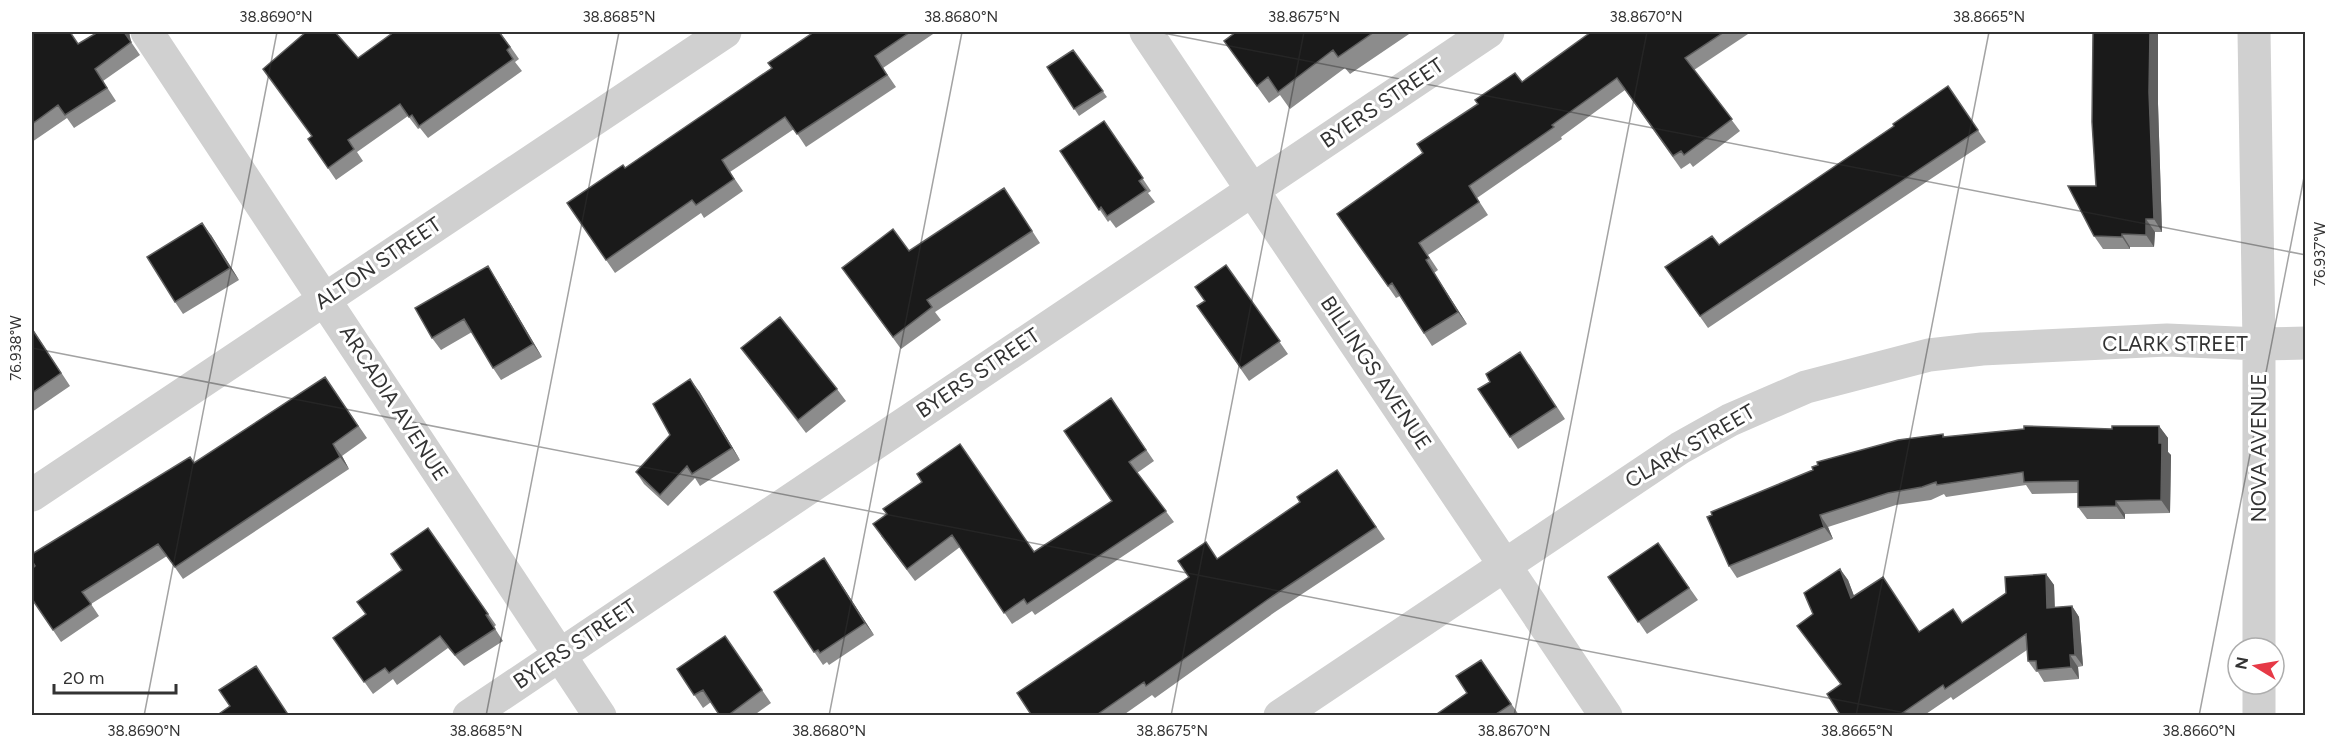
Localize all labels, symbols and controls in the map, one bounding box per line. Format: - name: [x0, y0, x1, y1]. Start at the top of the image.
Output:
- text: 38.8690°N: [239, 8, 313, 26]
- text: 38.8685°N: [582, 8, 656, 26]
- text: 38.8680°N: [924, 8, 998, 26]
- text: 38.8675°N: [1268, 8, 1340, 26]
- text: 38.8670°N: [1609, 8, 1683, 26]
- text: 38.8665°N: [1953, 8, 2025, 26]
- street label: BYERS STREET: [1315, 52, 1448, 153]
- street label: ALTON STREET: [310, 211, 446, 314]
- text: 76.937°W: [2311, 221, 2329, 286]
- street label: BILLINGS AVENUE: [1316, 291, 1437, 454]
- text: 76.938°W: [7, 315, 25, 381]
- street label: ARCADIA AVENUE: [335, 320, 454, 485]
- street label: BYERS STREET: [911, 322, 1044, 423]
- street label: CLARK STREET: [2102, 331, 2248, 356]
- street label: NOVA AVENUE: [2246, 373, 2271, 523]
- street label: CLARK STREET: [1620, 398, 1759, 493]
- street label: BYERS STREET: [508, 593, 641, 694]
- north arrow: [2226, 636, 2286, 696]
- text: N: [2231, 655, 2252, 671]
- scale bar: [54, 657, 176, 695]
- text: 20 m: [63, 667, 104, 689]
- text: 38.8690°N: [107, 722, 181, 740]
- text: 38.8685°N: [449, 722, 523, 740]
- text: 38.8680°N: [792, 722, 866, 740]
- text: 38.8675°N: [1136, 722, 1208, 740]
- text: 38.8670°N: [1477, 722, 1551, 740]
- text: 38.8665°N: [1821, 722, 1893, 740]
- text: 38.8660°N: [2162, 722, 2236, 740]

